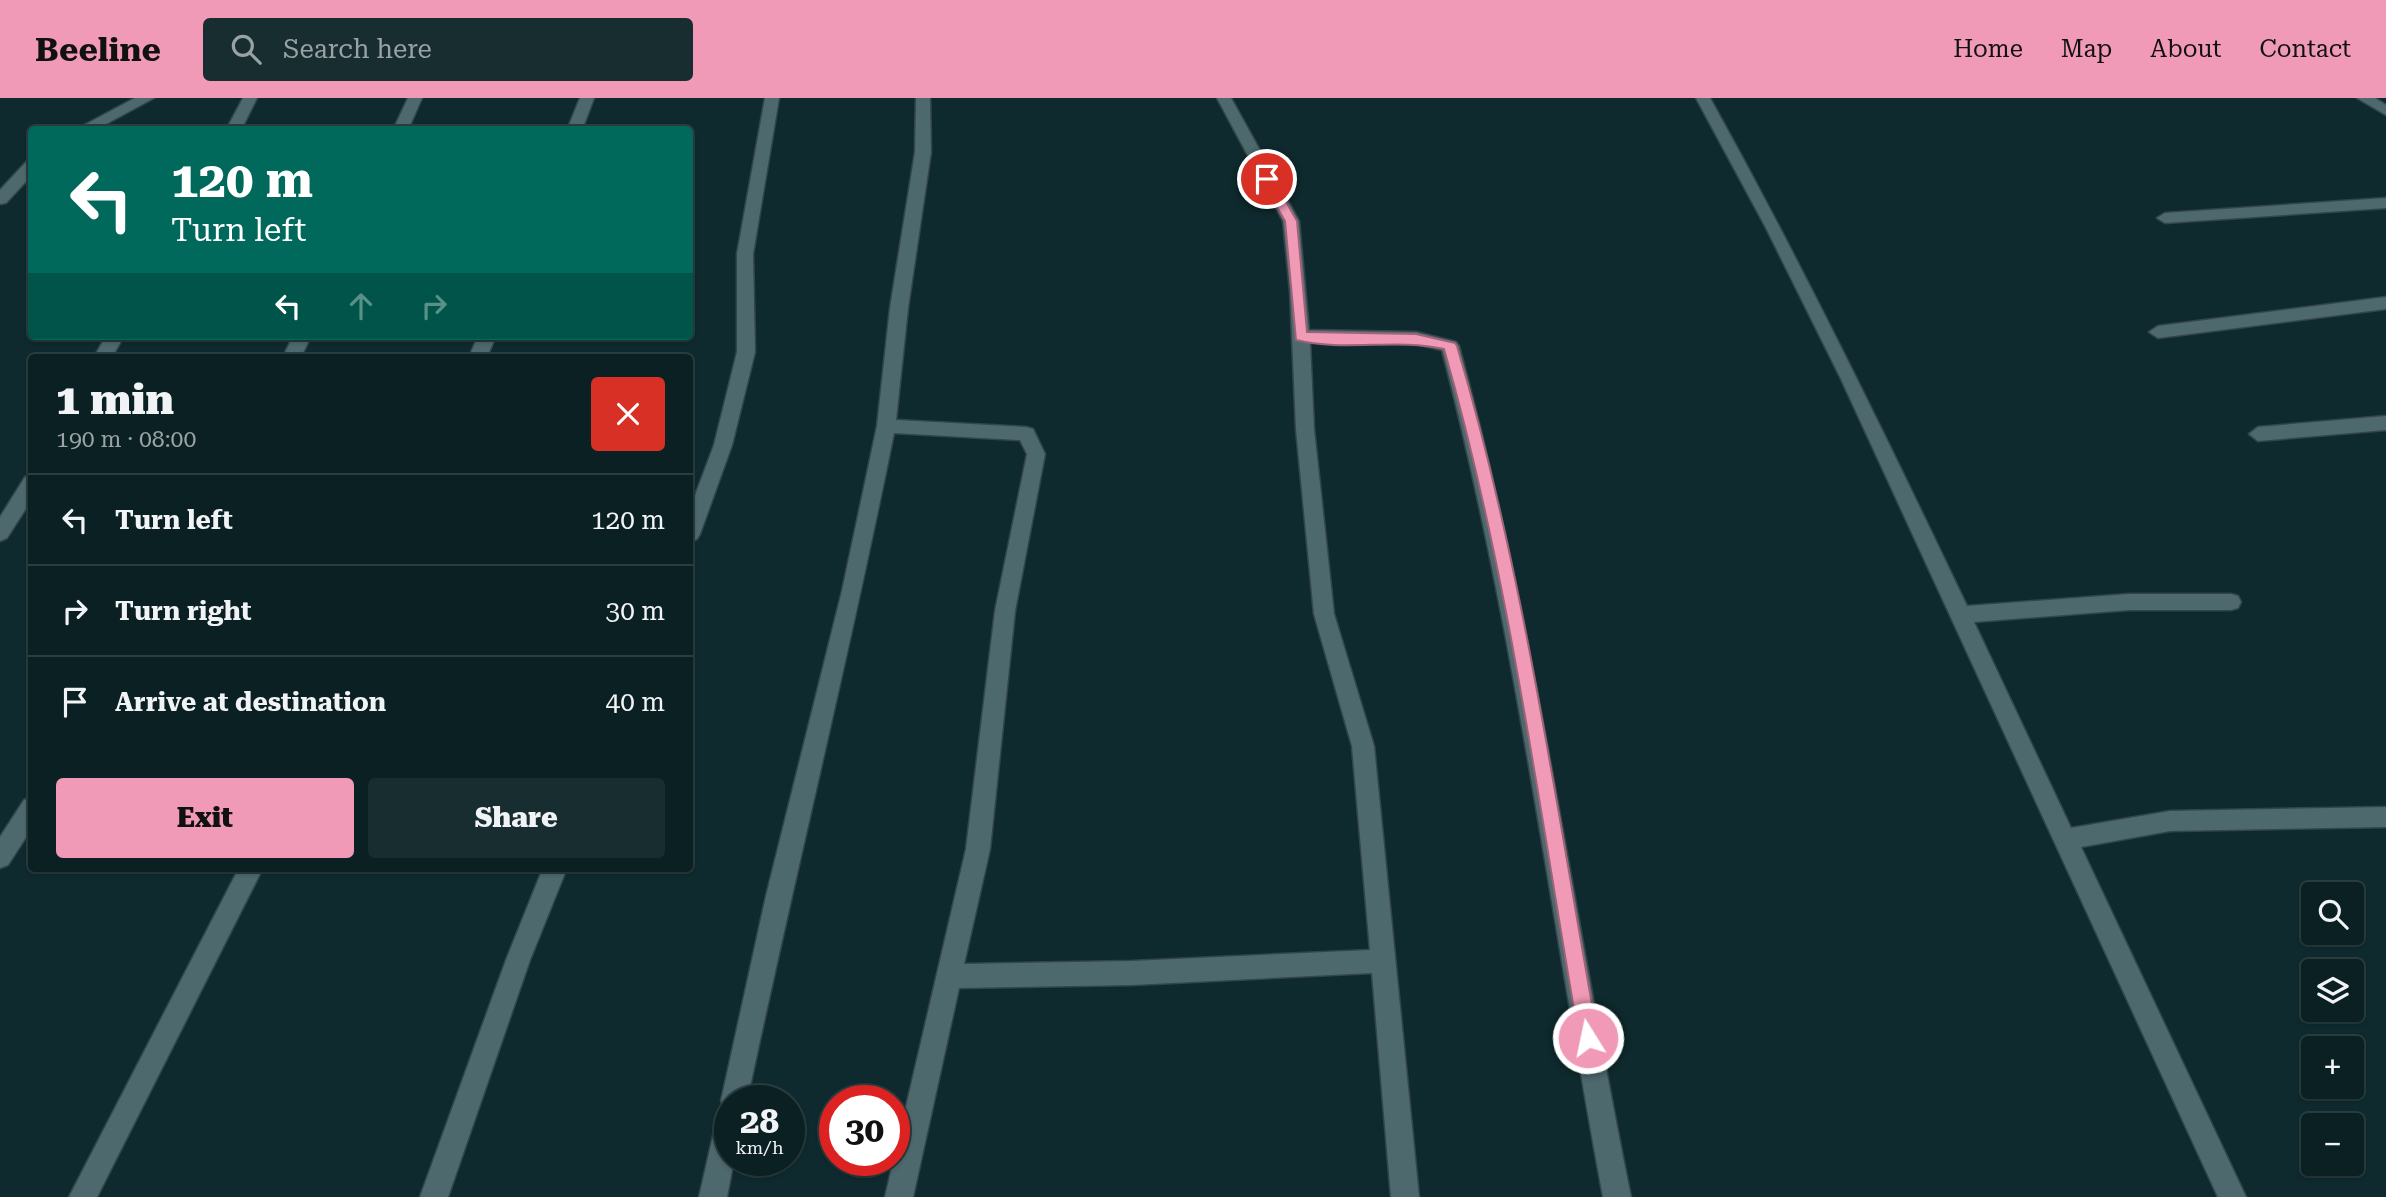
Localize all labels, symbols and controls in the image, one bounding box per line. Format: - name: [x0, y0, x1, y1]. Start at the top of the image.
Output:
- search box: [203, 18, 693, 81]
- text: Beeline: [35, 30, 161, 69]
- icon: search: [227, 30, 265, 68]
- text: Search here: [283, 34, 432, 64]
- text: Home: [1953, 35, 2023, 63]
- text: Map: [2061, 35, 2112, 63]
- text: About: [2150, 35, 2221, 63]
- text: Contact: [2259, 35, 2351, 63]
- pin: [1237, 149, 1297, 209]
- text: 120 m: [171, 152, 313, 209]
- icon: left: [56, 154, 147, 245]
- icon: arrive: [1248, 160, 1286, 198]
- text: Turn left: [171, 211, 306, 249]
- icon: left: [269, 287, 307, 325]
- icon: ahead: [342, 287, 380, 325]
- icon: right: [415, 287, 453, 325]
- text: 1 min: [56, 375, 174, 424]
- button: close: [591, 377, 665, 451]
- text: 190 m · 08:00: [56, 426, 196, 453]
- icon: left: [56, 501, 94, 539]
- text: Turn left: [115, 505, 233, 535]
- text: 120 m: [591, 505, 665, 535]
- icon: right: [56, 592, 94, 630]
- text: Turn right: [115, 596, 251, 626]
- text: 30 m: [606, 596, 665, 626]
- icon: arrive: [56, 683, 94, 721]
- text: Arrive at destination: [115, 687, 386, 717]
- text: 40 m: [606, 687, 665, 717]
- button: Exit: [56, 778, 354, 858]
- button: Share: [368, 778, 665, 858]
- map controls: [2301, 882, 2364, 1176]
- button: search: [2301, 882, 2364, 945]
- button: layers: [2301, 959, 2364, 1022]
- position arrow: [1551, 1001, 1625, 1075]
- button: +: [2301, 1036, 2364, 1099]
- speed limit sign: 30: [819, 1085, 910, 1176]
- text: 28: [740, 1101, 779, 1142]
- button: −: [2301, 1113, 2364, 1176]
- text: km/h: [735, 1137, 784, 1158]

